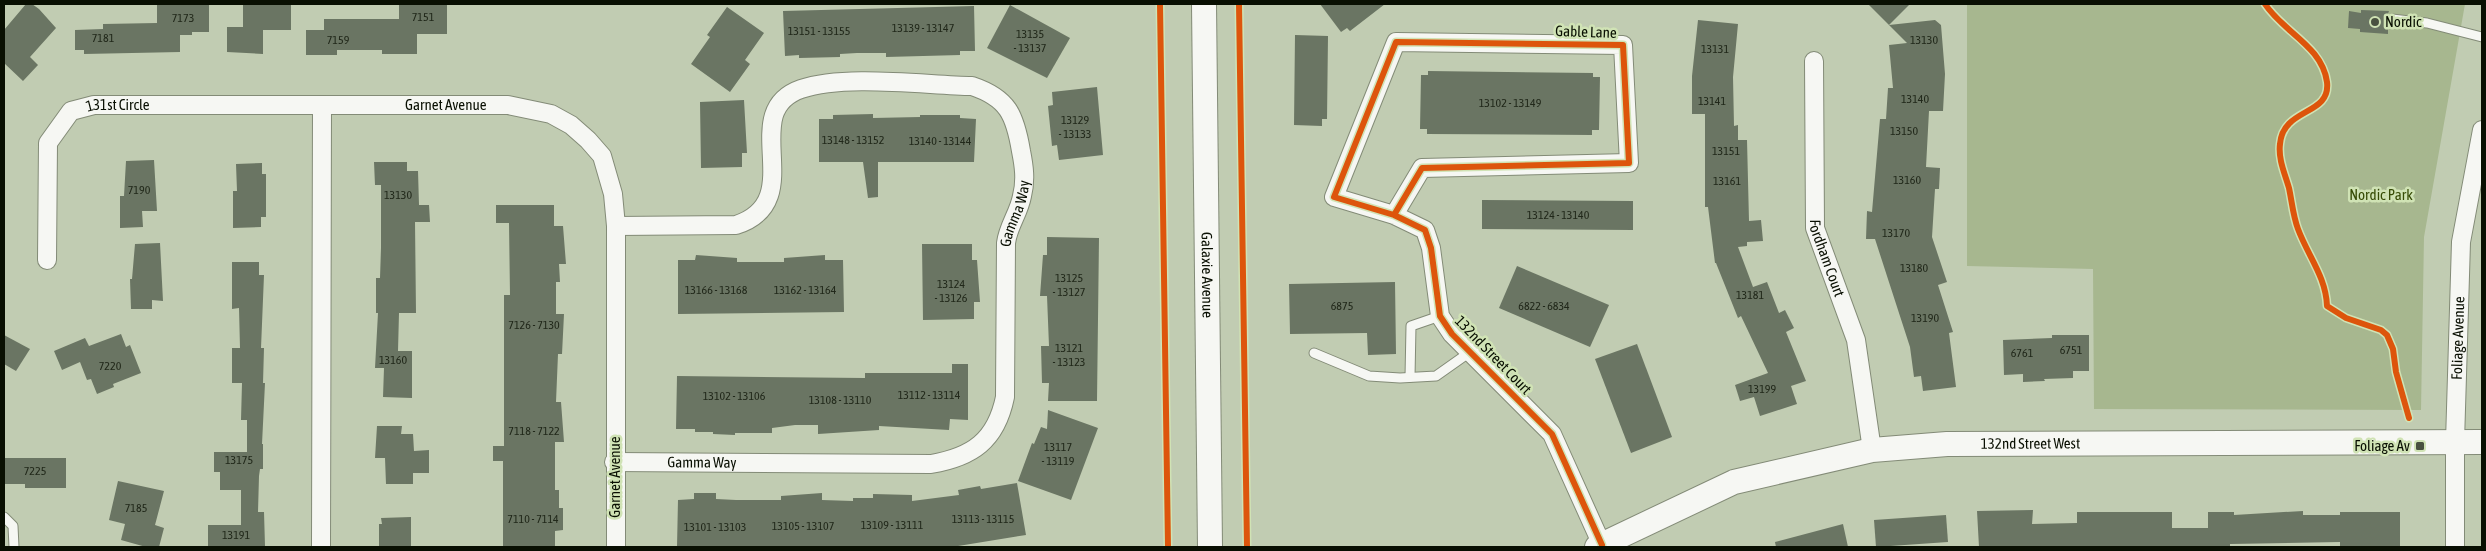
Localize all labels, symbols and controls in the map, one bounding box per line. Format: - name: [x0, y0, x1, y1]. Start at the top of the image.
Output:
- house number: 7151: [412, 10, 435, 24]
- house number: 7173: [172, 11, 194, 25]
- place label: Nordic: [2385, 13, 2422, 30]
- marker: Nordic: [2369, 16, 2381, 28]
- house number: 13139 - 13147: [892, 21, 955, 35]
- street label: Gable Lane: [1555, 22, 1617, 41]
- house number: 13151 - 13155: [788, 24, 850, 38]
- house number: 13135 - 13137: [1014, 27, 1047, 55]
- house number: 7181: [92, 31, 115, 45]
- house number: 7159: [327, 33, 350, 47]
- house number: 13130: [1910, 33, 1938, 47]
- house number: 13131: [1701, 42, 1729, 56]
- house number: 13140: [1901, 92, 1929, 106]
- house number: 13141: [1698, 94, 1726, 108]
- street label: 131st Circle: [84, 96, 150, 115]
- street label: Garnet Avenue: [405, 96, 487, 113]
- house number: 13102 - 13149: [1479, 96, 1542, 110]
- house number: 13129 - 13133: [1059, 113, 1091, 141]
- house number: 13150: [1890, 124, 1918, 138]
- house number: 13148 - 13152: [822, 133, 884, 147]
- house number: 13140 - 13144: [909, 134, 972, 148]
- house number: 13151: [1712, 144, 1740, 158]
- house number: 13160: [1893, 173, 1921, 187]
- house number: 13161: [1713, 174, 1741, 188]
- street label: Gamma Way: [997, 180, 1032, 248]
- house number: 7190: [128, 183, 151, 197]
- park label: Nordic Park: [2349, 186, 2413, 203]
- house number: 13130: [384, 188, 412, 202]
- house number: 13124 - 13140: [1527, 208, 1590, 222]
- street label: Fordham Court: [1807, 219, 1848, 299]
- house number: 13170: [1882, 226, 1910, 240]
- street label: Galaxie Avenue: [1199, 232, 1216, 318]
- house number: 13180: [1900, 261, 1928, 275]
- house number: 13125 - 13127: [1053, 271, 1086, 299]
- house number: 13124 - 13126: [935, 277, 968, 305]
- house number: 13166 - 13168: [685, 283, 748, 297]
- house number: 13162 - 13164: [774, 283, 837, 297]
- house number: 13181: [1736, 288, 1764, 302]
- street label: Foliage Avenue: [2448, 296, 2467, 380]
- house number: 6875: [1331, 299, 1353, 313]
- house number: 6822 - 6834: [1518, 299, 1570, 313]
- house number: 13190: [1911, 311, 1939, 325]
- street label: 132nd Street Court: [1452, 312, 1535, 397]
- house number: 7126 - 7130: [508, 318, 560, 332]
- house number: 13121 - 13123: [1053, 341, 1085, 369]
- house number: 6751: [2060, 343, 2083, 357]
- house number: 6761: [2011, 346, 2034, 360]
- house number: 13160: [379, 353, 407, 367]
- house number: 7220: [99, 359, 122, 373]
- house number: 13199: [1748, 382, 1776, 396]
- house number: 13112 - 13114: [898, 388, 961, 402]
- house number: 13102 - 13106: [703, 389, 766, 403]
- house number: 13108 - 13110: [809, 393, 872, 407]
- house number: 7118 - 7122: [508, 424, 560, 438]
- street label: 132nd Street West: [1981, 435, 2080, 452]
- street label: Garnet Avenue: [606, 436, 623, 518]
- place label: Foliage Av: [2354, 437, 2410, 454]
- house number: 13117 - 13119: [1042, 440, 1075, 468]
- marker: Foliage Av: [2414, 440, 2426, 452]
- house number: 13175: [225, 453, 253, 467]
- street label: Gamma Way: [667, 453, 737, 471]
- house number: 7225: [24, 464, 46, 478]
- house number: 7185: [125, 501, 147, 515]
- house number: 7110 - 7114: [507, 512, 559, 526]
- house number: 13113 - 13115: [952, 512, 1014, 526]
- house number: 13109 - 13111: [861, 518, 924, 532]
- house number: 13105 - 13107: [772, 519, 835, 533]
- house number: 13101 - 13103: [684, 520, 746, 534]
- house number: 13191: [222, 528, 250, 542]

